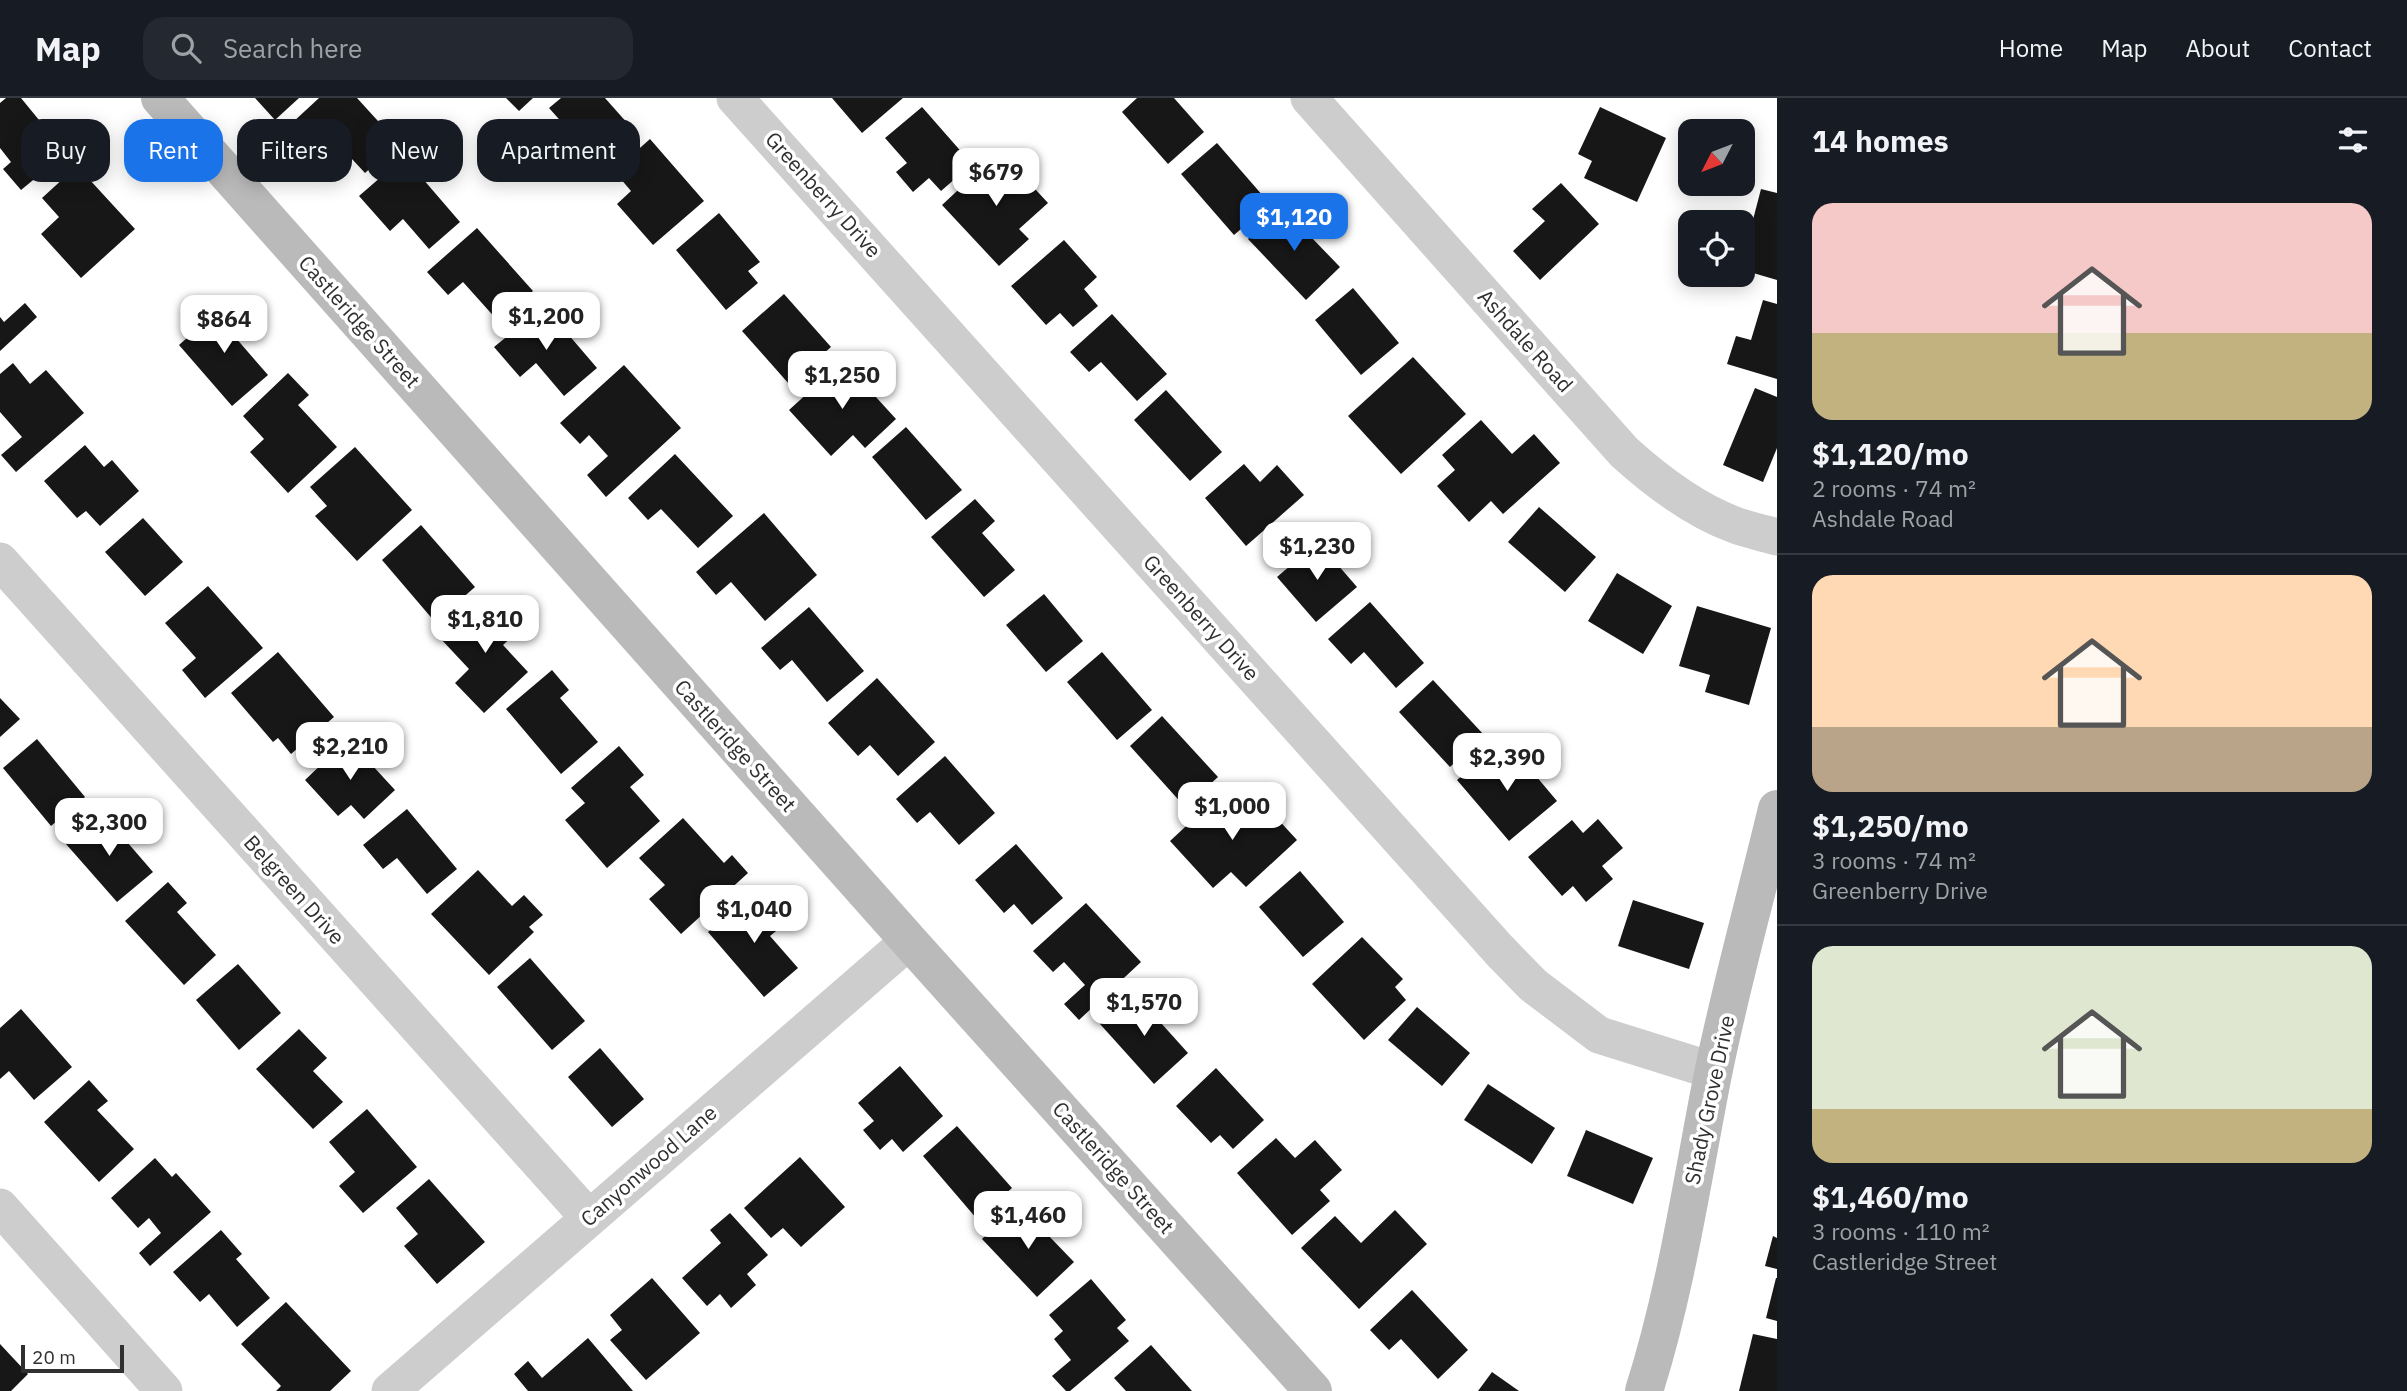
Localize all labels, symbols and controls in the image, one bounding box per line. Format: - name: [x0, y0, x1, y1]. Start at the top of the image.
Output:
- search box: [143, 17, 633, 80]
- text: Map: [35, 27, 101, 70]
- icon: search: [167, 29, 205, 67]
- text: Search here: [223, 31, 362, 65]
- text: Home: [1999, 32, 2063, 64]
- text: Map: [2101, 32, 2147, 64]
- text: About: [2185, 32, 2250, 64]
- text: Contact: [2288, 32, 2372, 64]
- chip: Buy: [21, 119, 110, 182]
- chip: Rent: [124, 119, 223, 182]
- chip: Filters: [237, 119, 352, 182]
- chip: New: [366, 119, 463, 182]
- chip: Apartment: [477, 119, 640, 182]
- north arrow: [1678, 119, 1755, 196]
- map controls: [1678, 119, 1755, 287]
- text: 14 homes: [1812, 121, 1949, 160]
- icon: filters: [2334, 121, 2372, 159]
- street label: Greenberry Drive: [760, 125, 888, 263]
- pin: $679: [955, 148, 1037, 208]
- text: $679: [968, 156, 1024, 186]
- pin: $1,120: [1237, 194, 1351, 253]
- text: $1,120: [1256, 201, 1332, 231]
- button: locate: [1678, 210, 1755, 287]
- icon: home: [2029, 248, 2155, 374]
- street label: Castleridge Street: [293, 249, 427, 394]
- street label: Ashdale Road: [1472, 283, 1579, 398]
- pin: $1,200: [489, 292, 603, 352]
- pin: $864: [183, 296, 265, 355]
- text: $1,200: [508, 300, 584, 330]
- text: $864: [196, 303, 252, 333]
- pin: $1,250: [785, 352, 899, 411]
- text: $1,250: [804, 359, 880, 389]
- text: $1,120/mo: [1812, 434, 1969, 473]
- text: 2 rooms · 74 m²: [1812, 473, 1976, 503]
- text: Ashdale Road: [1812, 503, 1954, 533]
- pin: $1,230: [1260, 522, 1374, 582]
- text: $1,230: [1279, 530, 1355, 560]
- street label: Greenberry Drive: [1138, 548, 1266, 686]
- pin: $1,810: [428, 596, 542, 655]
- text: $1,810: [447, 603, 523, 633]
- icon: home: [2029, 620, 2155, 746]
- street label: Castleridge Street: [669, 673, 803, 818]
- pin: $2,210: [293, 722, 407, 782]
- text: $2,210: [312, 730, 388, 760]
- pin: $2,390: [1450, 734, 1564, 793]
- text: $2,390: [1469, 741, 1545, 771]
- pin: $1,000: [1175, 782, 1289, 842]
- text: $1,000: [1194, 790, 1270, 820]
- pin: $2,300: [52, 798, 166, 858]
- text: $2,300: [71, 806, 147, 836]
- text: $1,250/mo: [1812, 806, 1969, 845]
- street label: Belgreen Drive: [238, 829, 351, 950]
- text: 3 rooms · 74 m²: [1812, 845, 1976, 875]
- text: Greenberry Drive: [1812, 875, 1988, 905]
- pin: $1,040: [697, 886, 811, 945]
- text: $1,040: [716, 893, 792, 923]
- pin: $1,570: [1087, 978, 1201, 1038]
- text: $1,570: [1106, 986, 1182, 1016]
- icon: home: [2029, 991, 2155, 1117]
- street label: Shady Grove Drive: [1677, 1013, 1741, 1187]
- street label: Castleridge Street: [1047, 1095, 1181, 1240]
- street label: Canyonwood Lane: [574, 1098, 722, 1232]
- text: $1,460/mo: [1812, 1177, 1969, 1216]
- pin: $1,460: [971, 1192, 1085, 1251]
- text: $1,460: [990, 1199, 1066, 1229]
- text: 3 rooms · 110 m²: [1812, 1216, 1990, 1246]
- text: Castleridge Street: [1812, 1246, 1997, 1276]
- scale bar: [21, 1342, 124, 1374]
- text: 20 m: [32, 1345, 76, 1369]

